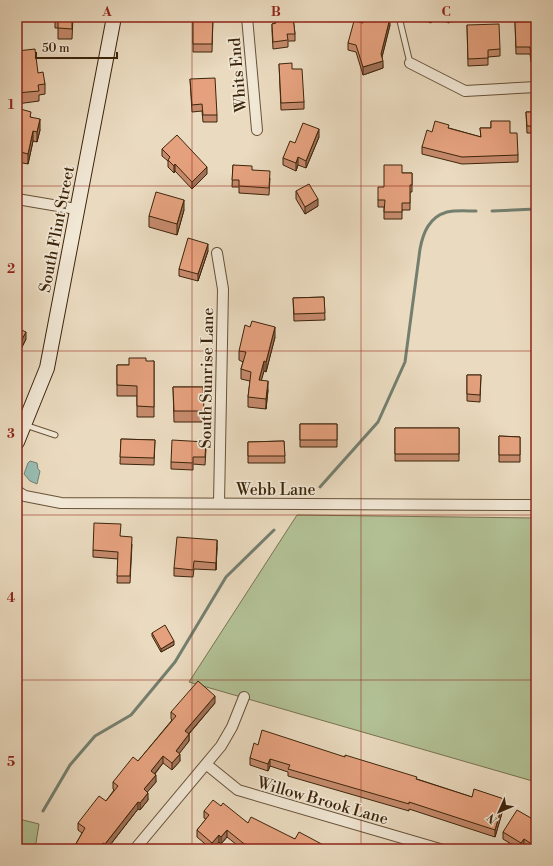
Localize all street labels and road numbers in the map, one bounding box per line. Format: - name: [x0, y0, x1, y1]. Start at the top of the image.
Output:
- street label: Whits End: [225, 37, 251, 114]
- street label: South Flint Street: [35, 164, 79, 294]
- street label: South Sunrise Lane: [196, 307, 218, 449]
- street label: Webb Lane: [235, 480, 316, 500]
- street label: Willow Brook Lane: [254, 772, 391, 829]

